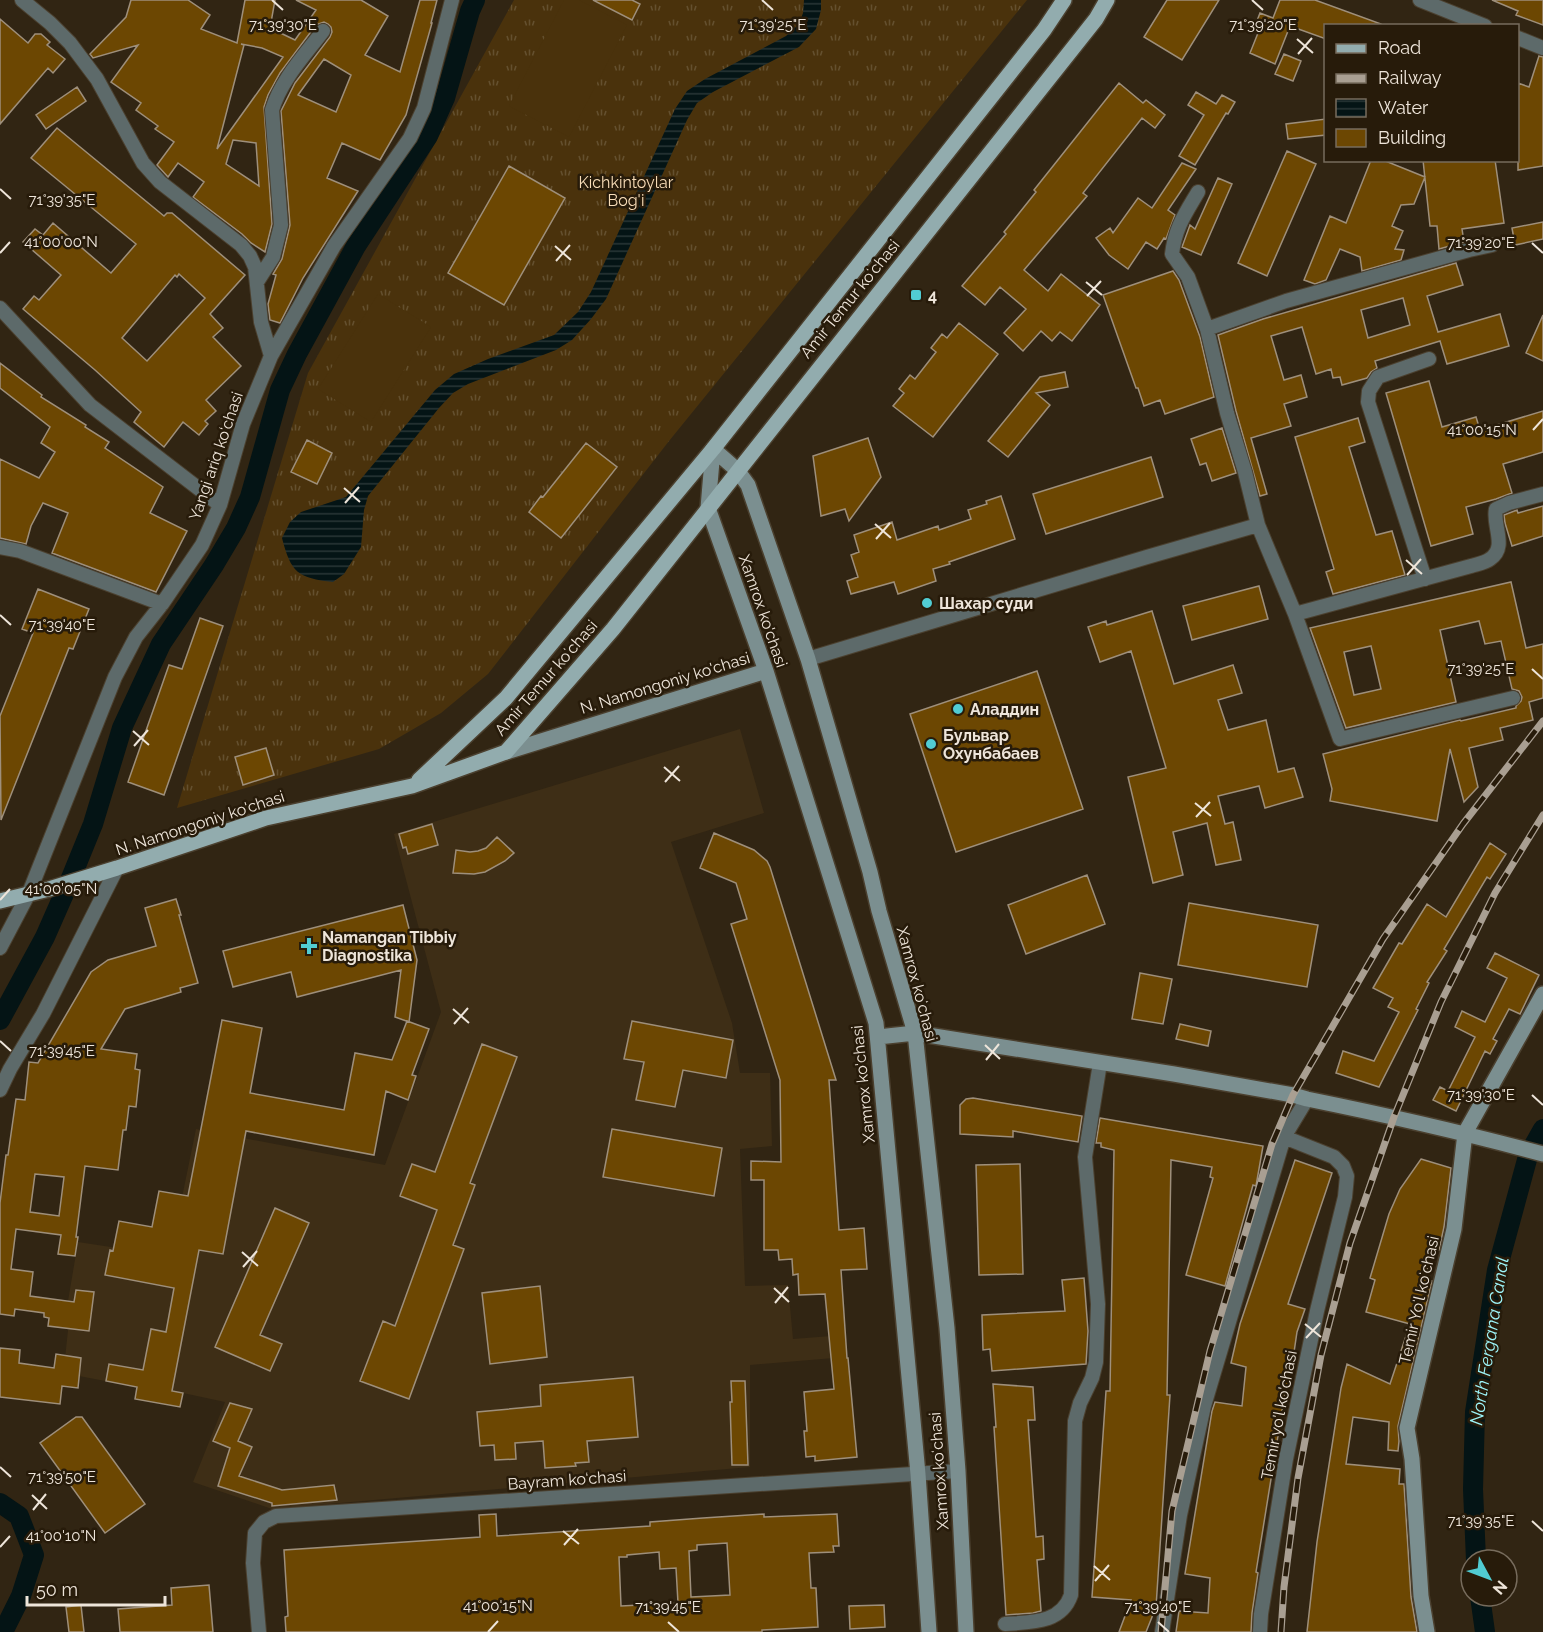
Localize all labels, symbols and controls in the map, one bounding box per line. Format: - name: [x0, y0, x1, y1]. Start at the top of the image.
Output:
- text: 71°39'30"E: [249, 16, 317, 34]
- text: 71°39'25"E: [740, 16, 806, 34]
- text: 71°39'20"E: [1229, 16, 1297, 34]
- legend: [1324, 24, 1519, 162]
- text: Road: [1378, 37, 1421, 58]
- text: Railway: [1378, 67, 1442, 88]
- text: Water: [1378, 97, 1429, 118]
- text: Building: [1378, 127, 1446, 148]
- park label: Kichkintoylar Bog'i: [579, 173, 674, 210]
- text: 71°39'35"E: [29, 191, 95, 209]
- text: 41°00'00"N: [24, 233, 98, 251]
- text: 71°39'20"E: [1447, 234, 1515, 252]
- street label: Amir Temur koʻchasi: [796, 236, 904, 362]
- place label: 4: [928, 286, 937, 305]
- marker: 4: [909, 288, 923, 302]
- street label: Yangi ariq ko‘chasi: [185, 389, 247, 523]
- text: 41°00'15"N: [1447, 421, 1517, 439]
- street label: Xamrox ko'chasi: [735, 552, 791, 670]
- place label: Шахар суди: [939, 594, 1033, 613]
- marker: Шахар суди: [920, 596, 934, 610]
- text: 71°39'40"E: [29, 616, 96, 634]
- street label: Amir Temur koʻchasi: [491, 616, 601, 740]
- street label: N. Namongoniy ko'chasi: [578, 648, 752, 718]
- text: 71°39'25"E: [1448, 660, 1514, 678]
- place label: Аладдин: [970, 700, 1039, 719]
- marker: Аладдин: [951, 702, 965, 716]
- place label: Бульвар Охунбабаев: [943, 726, 1039, 763]
- marker: Бульвар Охунбабаев: [924, 737, 938, 751]
- street label: N. Namongoniy ko'chasi: [113, 787, 287, 859]
- text: 41°00'05"N: [25, 880, 97, 898]
- street label: Xamrox koʻchasi: [893, 924, 941, 1044]
- place label: Namangan Tibbiy Diagnostika: [322, 928, 457, 965]
- marker: Namangan Tibbiy Diagnostika: [300, 937, 318, 955]
- street label: Xamrox ko'chasi: [847, 1024, 879, 1144]
- text: 71°39'45"E: [29, 1042, 95, 1060]
- text: 71°39'30"E: [1447, 1086, 1515, 1104]
- street label: Temir Yoʻl koʻchasi: [1395, 1234, 1443, 1366]
- water label: North Fergana Canal: [1465, 1255, 1513, 1427]
- street label: Temir yo'l ko'chasi: [1257, 1349, 1301, 1481]
- street label: Xamrox koʻchasi: [925, 1411, 953, 1531]
- street label: Bayram ko‘chasi: [507, 1466, 627, 1494]
- text: 71°39'50"E: [28, 1468, 96, 1486]
- text: 71°39'35"E: [1448, 1512, 1514, 1530]
- text: 41°00'10"N: [26, 1527, 96, 1545]
- north arrow: [1459, 1548, 1519, 1608]
- scale bar: [27, 1569, 165, 1607]
- text: N: [1489, 1577, 1511, 1598]
- text: 50 m: [36, 1579, 78, 1600]
- text: 41°00'15"N: [463, 1597, 533, 1615]
- text: 71°39'45"E: [635, 1598, 701, 1616]
- text: 71°39'40"E: [1125, 1598, 1192, 1616]

